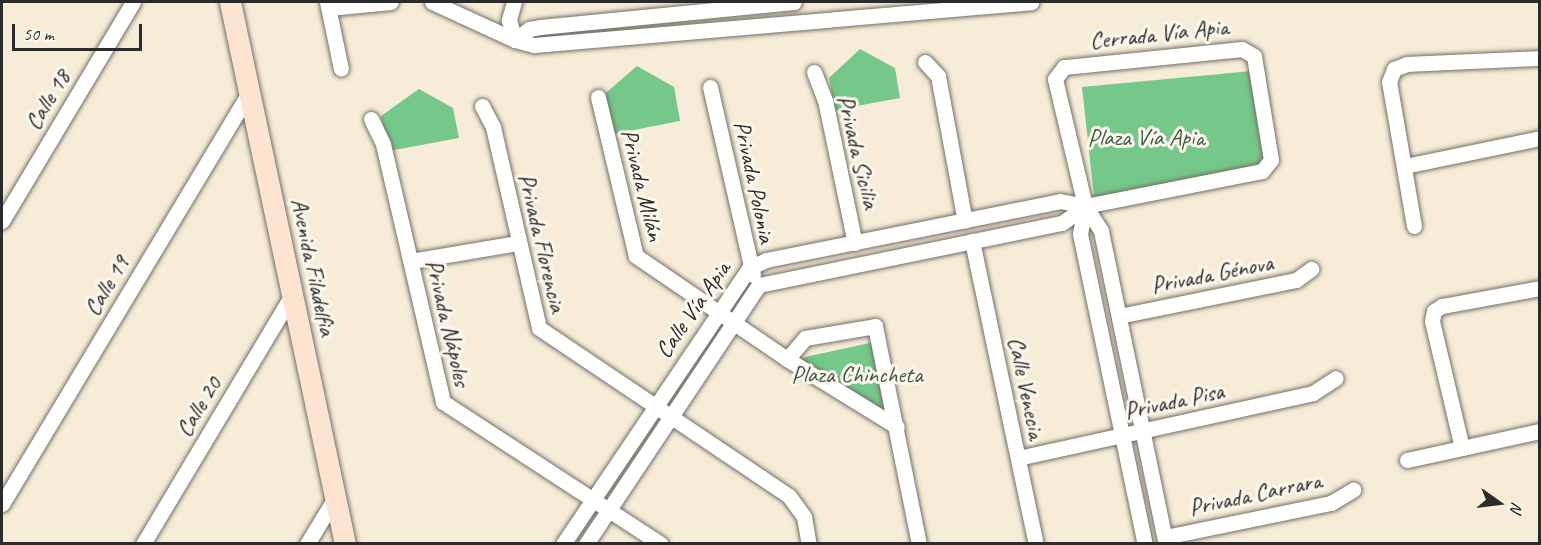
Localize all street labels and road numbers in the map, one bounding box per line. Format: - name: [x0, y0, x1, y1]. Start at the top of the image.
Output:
- street label: Cerrada Vía Apia: [1088, 12, 1230, 56]
- street label: Calle 18: [19, 65, 77, 135]
- street label: Privada Sicilia: [831, 92, 885, 212]
- street label: Privada Polonia: [727, 118, 781, 246]
- street label: Privada Milán: [614, 126, 670, 244]
- street label: Privada Florencia: [512, 171, 572, 315]
- street label: Avenida Filadelfia: [284, 195, 342, 339]
- street label: Privada Génova: [1149, 248, 1275, 300]
- street label: Calle 19: [78, 251, 136, 321]
- street label: Calle Vía Apia: [649, 256, 737, 364]
- street label: Privada Nápoles: [419, 257, 477, 389]
- street label: Calle Venecia: [1001, 334, 1051, 442]
- street label: Calle 20: [170, 372, 228, 442]
- street label: Privada Pisa: [1122, 376, 1226, 426]
- street label: Privada Carrara: [1186, 466, 1324, 522]

